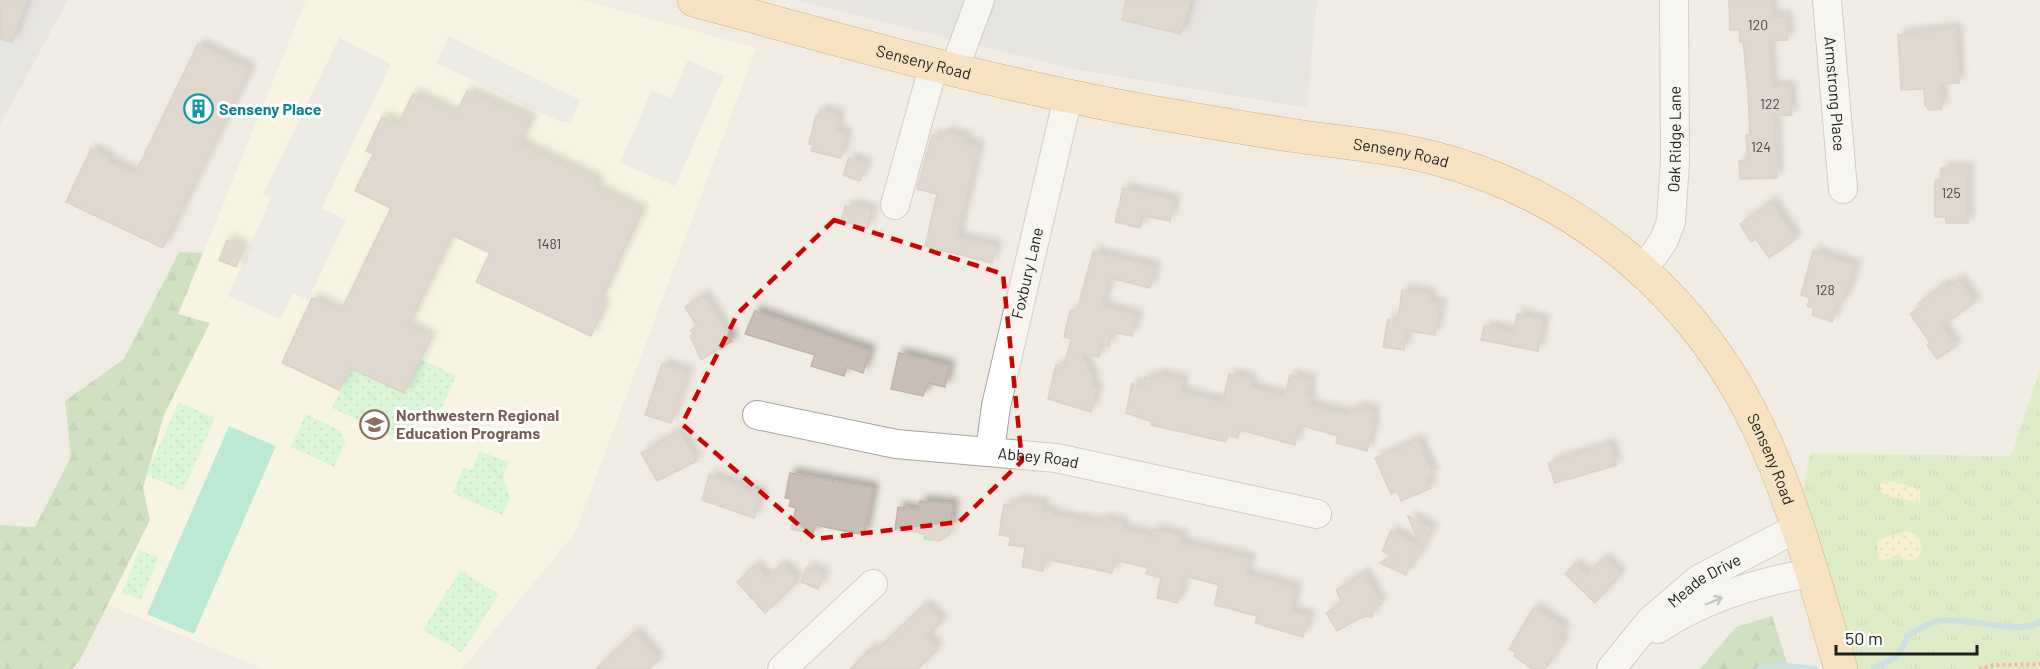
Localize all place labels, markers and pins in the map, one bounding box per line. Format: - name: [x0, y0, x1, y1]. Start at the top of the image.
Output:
- building icon: Senseny Place: [182, 93, 214, 125]
- place label: Senseny Place: [219, 99, 322, 118]
- place label: Northwestern Regional Education Programs: [396, 405, 559, 442]
- school or university icon: Northwestern Regional Education Programs: [359, 408, 391, 440]

